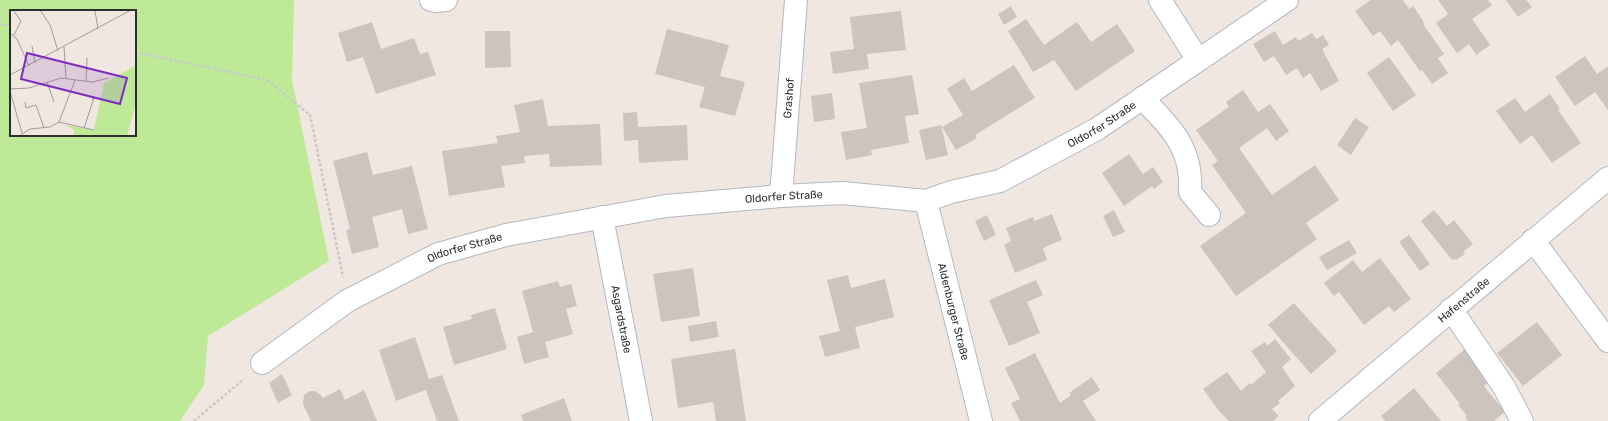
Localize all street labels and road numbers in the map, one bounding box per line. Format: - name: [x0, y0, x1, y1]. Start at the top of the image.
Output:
- street label: Grashof: [781, 77, 797, 119]
- street label: Oldorfer Straße: [1065, 98, 1139, 151]
- street label: Oldorfer Straße: [744, 188, 823, 206]
- street label: Oldorfer Straße: [425, 230, 504, 266]
- street label: Aldenburger Straße: [935, 262, 972, 362]
- street label: Hafenstraße: [1436, 275, 1493, 326]
- street label: Asgardstraße: [608, 284, 634, 354]

